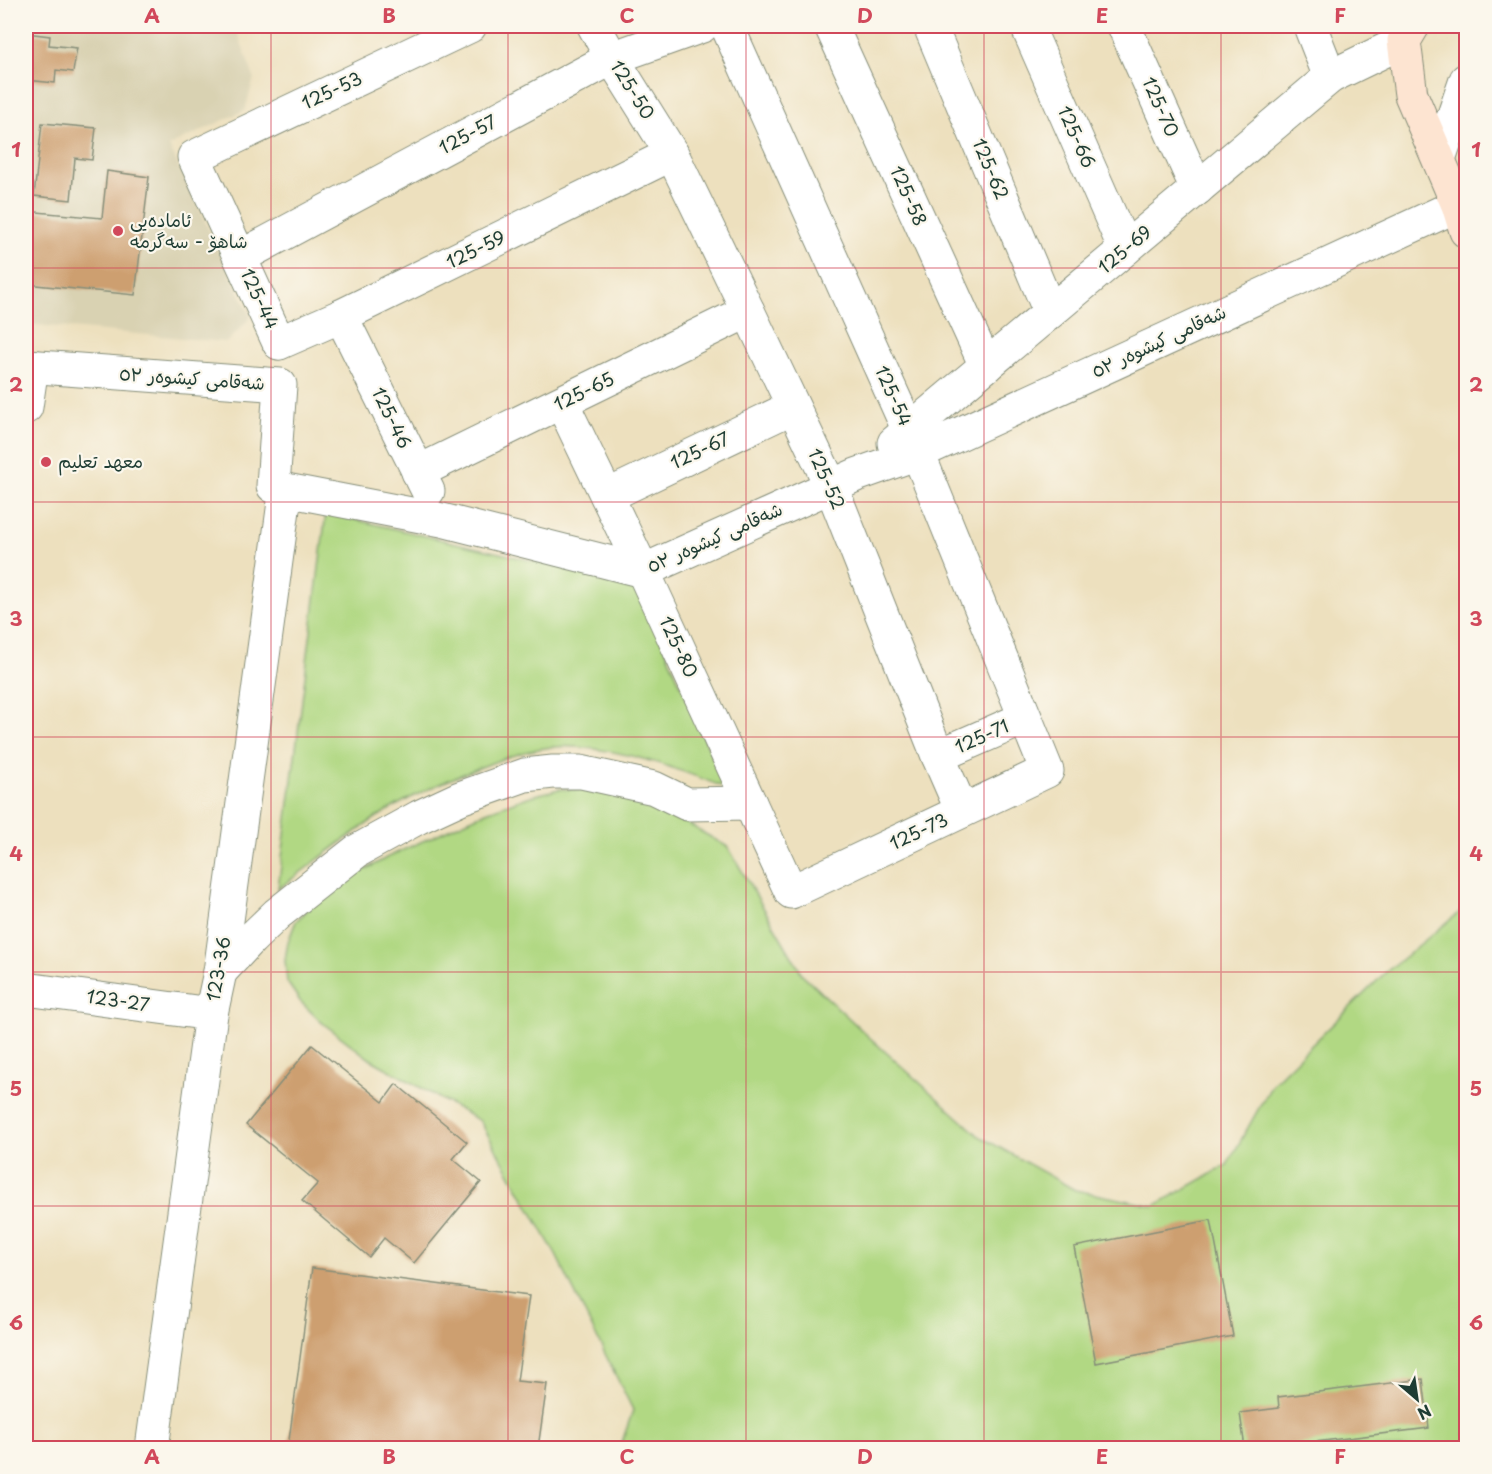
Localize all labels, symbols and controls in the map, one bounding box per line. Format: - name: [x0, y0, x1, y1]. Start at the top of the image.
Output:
- text: A: [144, 0, 160, 30]
- text: B: [382, 0, 396, 30]
- text: C: [619, 0, 635, 30]
- text: D: [857, 0, 873, 30]
- text: E: [1096, 0, 1108, 30]
- text: F: [1334, 0, 1346, 30]
- street label: 125-50: [605, 54, 662, 124]
- street label: 125-53: [297, 64, 366, 115]
- street label: 125-70: [1136, 72, 1187, 141]
- street label: 125-66: [1052, 101, 1103, 172]
- street label: 125-57: [433, 107, 501, 160]
- text: 1: [11, 134, 21, 164]
- street label: 125-62: [966, 134, 1016, 203]
- text: 1: [1471, 134, 1481, 164]
- street label: 125-58: [884, 161, 935, 230]
- place label: ئامادەیی شاهۆ - سەگرمە: [130, 206, 248, 254]
- street label: 125-69: [1091, 218, 1157, 280]
- street label: 125-59: [441, 223, 510, 275]
- marker: ئامادەیی شاهۆ - سەگرمە: [111, 224, 125, 238]
- street label: 125-44: [234, 263, 286, 333]
- street label: شەقامی کیشوەر ٥٣: [1087, 298, 1230, 384]
- street label: شەقامی کیشوەر ٥٣: [118, 359, 266, 396]
- street label: 125-54: [869, 361, 920, 430]
- street label: 125-65: [548, 364, 618, 417]
- text: 2: [9, 369, 23, 399]
- text: 2: [1469, 369, 1483, 399]
- street label: 125-46: [366, 382, 419, 453]
- street label: 125-67: [665, 424, 733, 475]
- street label: 125-52: [802, 443, 853, 513]
- place label: معهد تعليم: [58, 447, 143, 476]
- marker: معهد تعليم: [39, 455, 53, 469]
- street label: شەقامی کیشوەر ٥٣: [642, 495, 787, 579]
- text: 3: [9, 603, 23, 633]
- text: 3: [1469, 603, 1483, 633]
- street label: 125-80: [653, 611, 705, 682]
- street label: 125-71: [950, 712, 1013, 760]
- street label: 125-73: [885, 805, 952, 856]
- text: 4: [9, 838, 23, 868]
- text: 4: [1469, 838, 1483, 868]
- street label: 123-36: [199, 934, 237, 1003]
- street label: 123-27: [85, 982, 152, 1017]
- text: 5: [10, 1073, 22, 1103]
- text: 5: [1470, 1073, 1482, 1103]
- text: 6: [9, 1307, 23, 1337]
- text: 6: [1469, 1307, 1483, 1337]
- north arrow: [1387, 1369, 1447, 1429]
- text: N: [1413, 1399, 1436, 1427]
- text: A: [144, 1441, 160, 1471]
- text: B: [382, 1441, 396, 1471]
- text: C: [619, 1441, 635, 1471]
- text: D: [857, 1441, 873, 1471]
- text: E: [1096, 1441, 1108, 1471]
- text: F: [1334, 1441, 1346, 1471]

